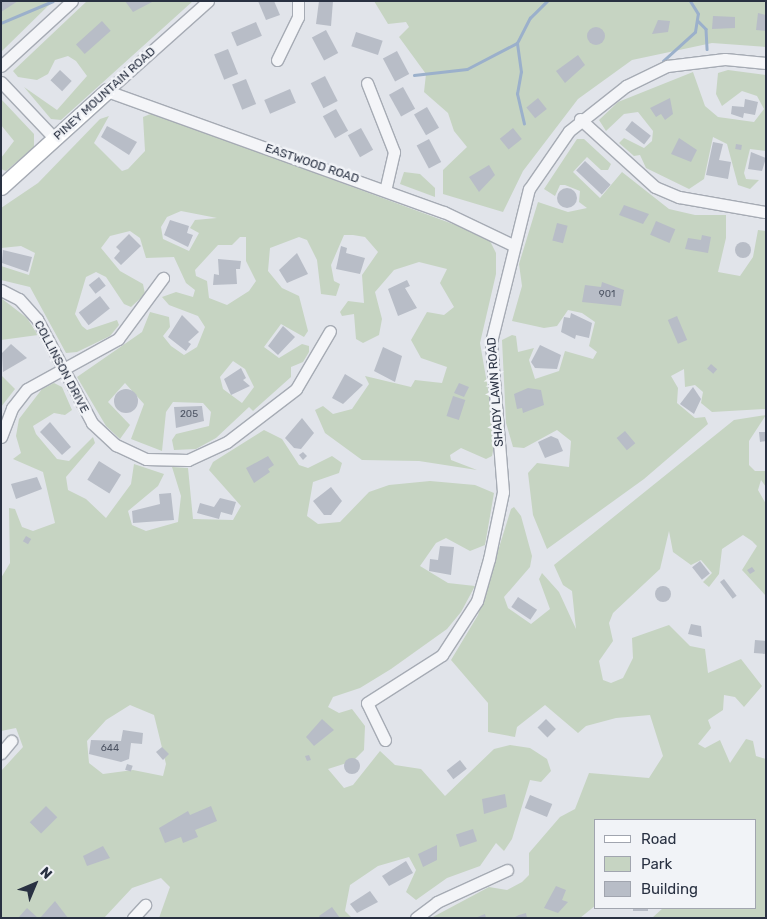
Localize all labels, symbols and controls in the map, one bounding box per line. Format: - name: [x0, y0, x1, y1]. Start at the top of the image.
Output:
- street label: PINEY MOUNTAIN ROAD: [51, 44, 159, 144]
- street label: EASTWOOD ROAD: [263, 141, 361, 187]
- house number: 901: [599, 289, 615, 301]
- street label: COLLINSON DRIVE: [31, 318, 91, 416]
- street label: SHADY LAWN ROAD: [485, 337, 507, 447]
- house number: 205: [180, 409, 198, 421]
- house number: 644: [101, 743, 119, 755]
- legend: [594, 819, 757, 909]
- text: Road: [641, 830, 677, 848]
- text: Park: [641, 855, 672, 873]
- north arrow: [10, 859, 60, 909]
- text: N: [36, 863, 56, 883]
- text: Building: [641, 880, 698, 898]

